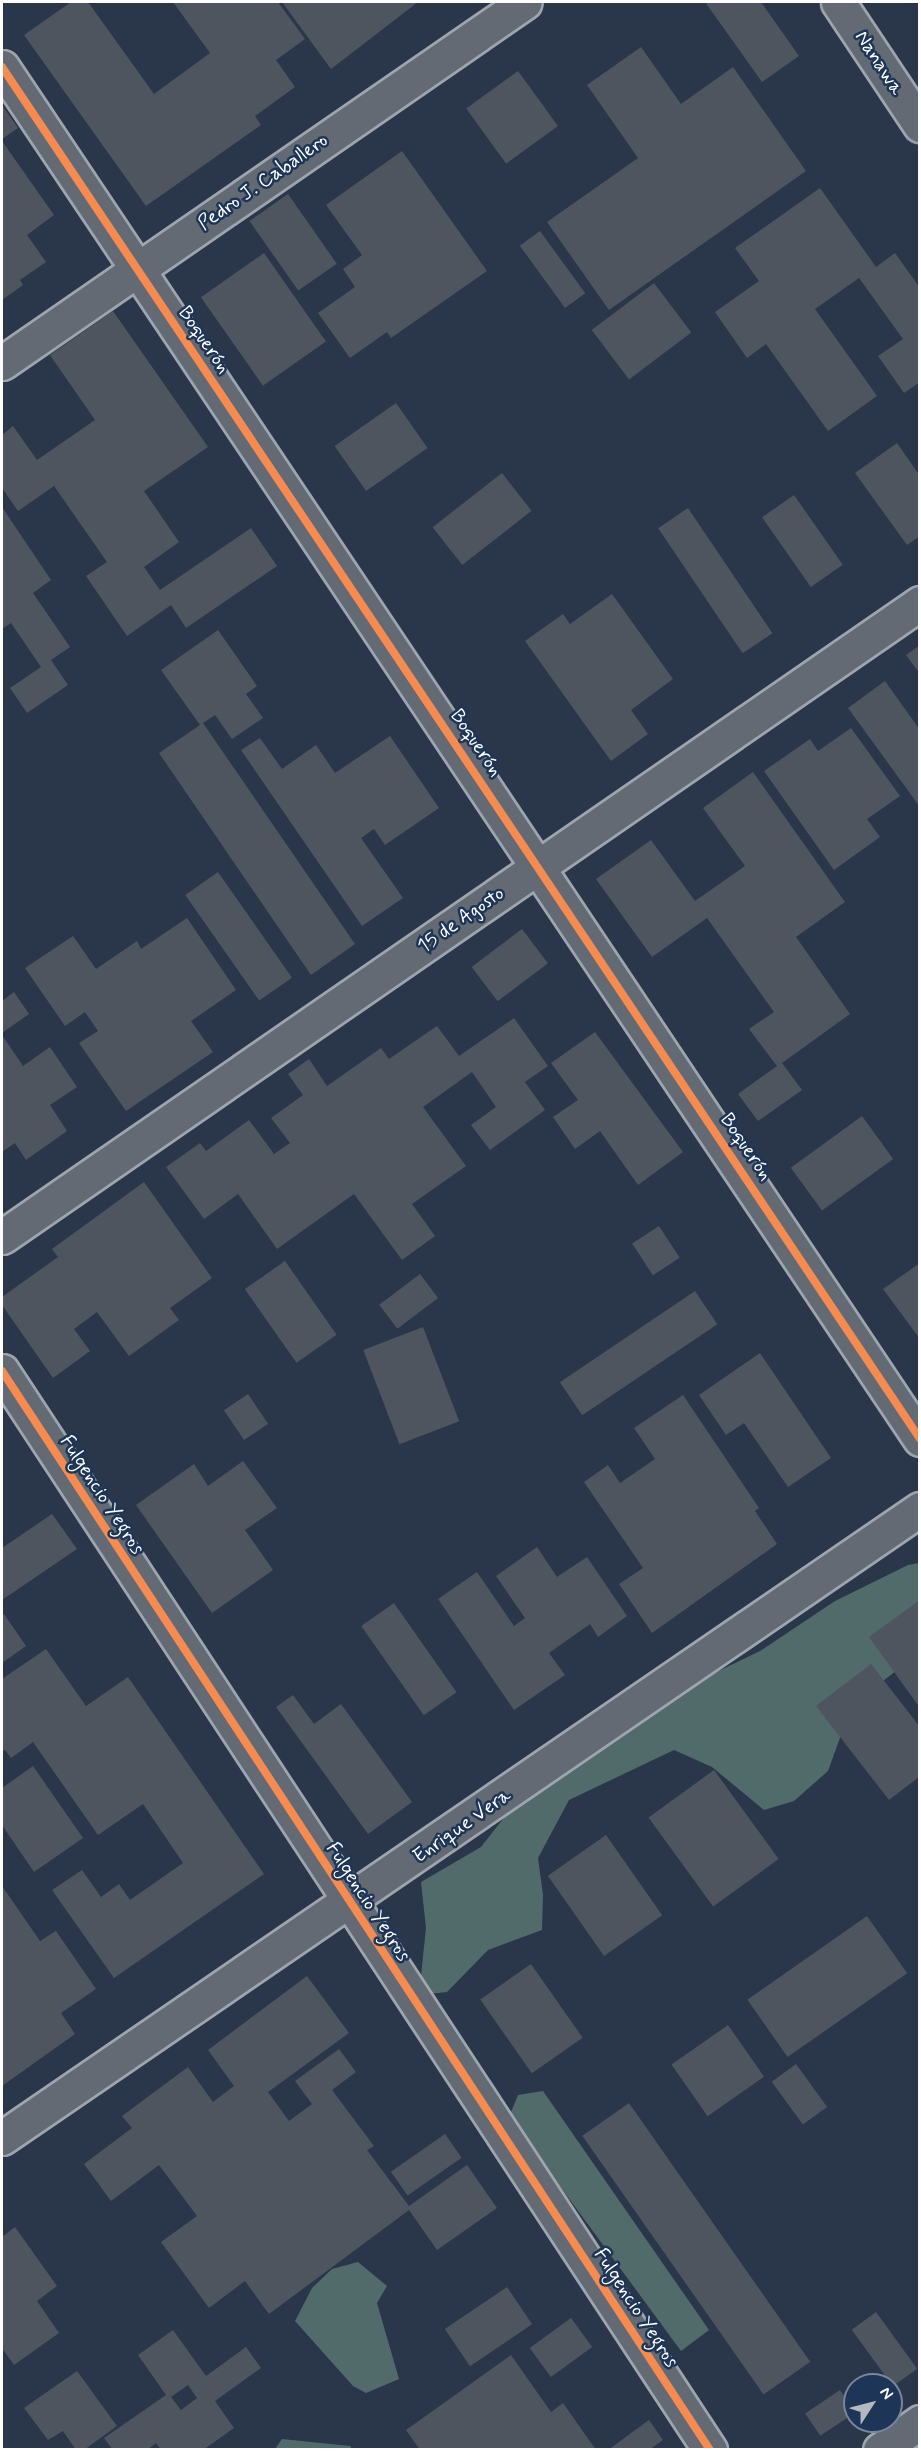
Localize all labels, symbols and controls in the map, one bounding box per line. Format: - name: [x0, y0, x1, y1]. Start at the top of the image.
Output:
- street label: Nanawa: [849, 26, 909, 100]
- street label: Pedro J. Caballero: [193, 128, 333, 236]
- street label: Boquerón: [173, 302, 235, 378]
- street label: Boquerón: [445, 705, 507, 781]
- street label: 15 de Agosto: [413, 881, 509, 959]
- street label: Boquerón: [715, 1109, 777, 1185]
- street label: Fulgencio Yegros: [54, 1430, 150, 1560]
- street label: Enrique Vera: [410, 1784, 514, 1868]
- street label: Fulgencio Yegros: [320, 1837, 416, 1967]
- street label: Fulgencio Yegros: [588, 2243, 684, 2373]
- north arrow: [843, 2373, 903, 2433]
- text: N: [875, 2383, 898, 2404]

